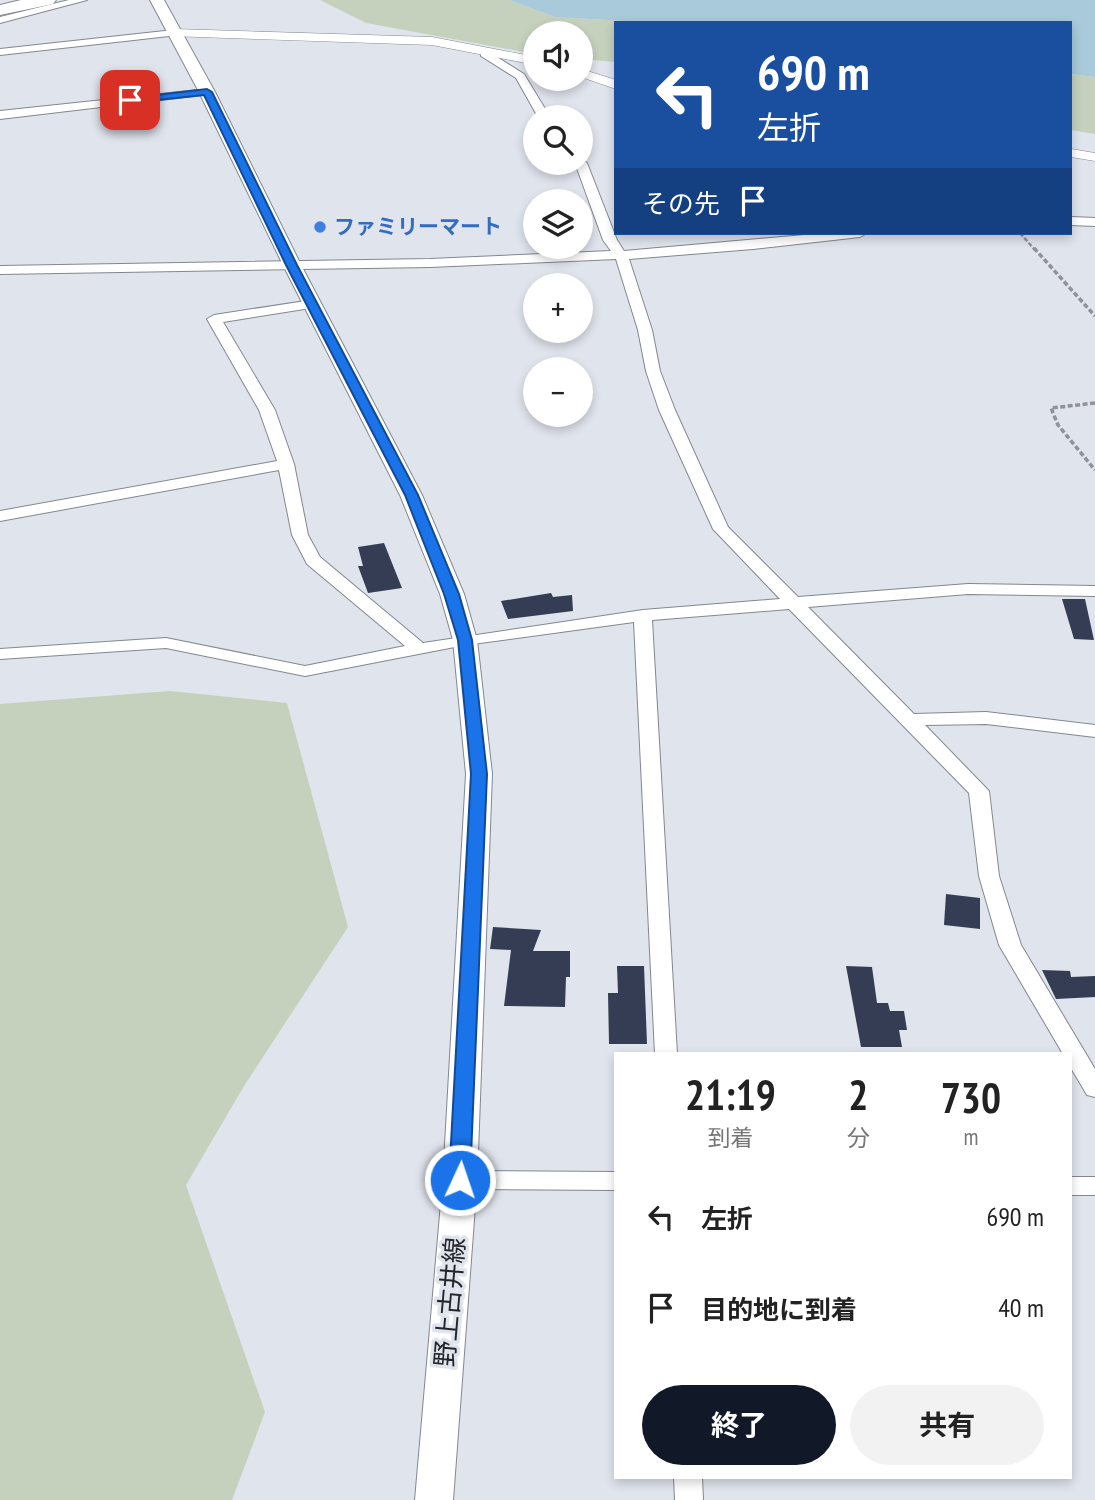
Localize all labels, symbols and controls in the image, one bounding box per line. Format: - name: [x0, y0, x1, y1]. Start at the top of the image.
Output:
- map controls: [523, 21, 593, 427]
- button: sound: [523, 21, 593, 91]
- text: 690 m: [757, 40, 870, 104]
- icon: left: [642, 49, 733, 140]
- pin: [100, 70, 160, 130]
- icon: arrive: [111, 81, 149, 119]
- button: search: [523, 105, 593, 175]
- text: 左折: [757, 106, 821, 148]
- icon: arrive: [734, 182, 772, 220]
- text: その先: [642, 187, 720, 220]
- button: layers: [523, 189, 593, 259]
- place label: ファミリーマート: [334, 213, 502, 240]
- marker: ファミリーマート: [312, 219, 328, 235]
- button: +: [523, 273, 593, 343]
- button: −: [523, 357, 593, 427]
- text: 21:19: [685, 1067, 776, 1122]
- text: 2: [848, 1067, 868, 1122]
- text: 730: [941, 1070, 1001, 1125]
- text: m: [963, 1122, 978, 1151]
- text: 到着: [707, 1123, 753, 1152]
- text: 分: [847, 1123, 870, 1152]
- position arrow: [423, 1143, 497, 1217]
- icon: left: [642, 1198, 680, 1236]
- text: 690 m: [986, 1200, 1044, 1233]
- text: 左折: [701, 1202, 753, 1235]
- street label: 野上古井線: [427, 1236, 472, 1368]
- icon: arrive: [642, 1289, 680, 1327]
- text: 40 m: [998, 1291, 1044, 1324]
- text: 目的地に到着: [701, 1293, 857, 1326]
- button: 終了: [642, 1385, 836, 1465]
- button: 共有: [850, 1385, 1044, 1465]

